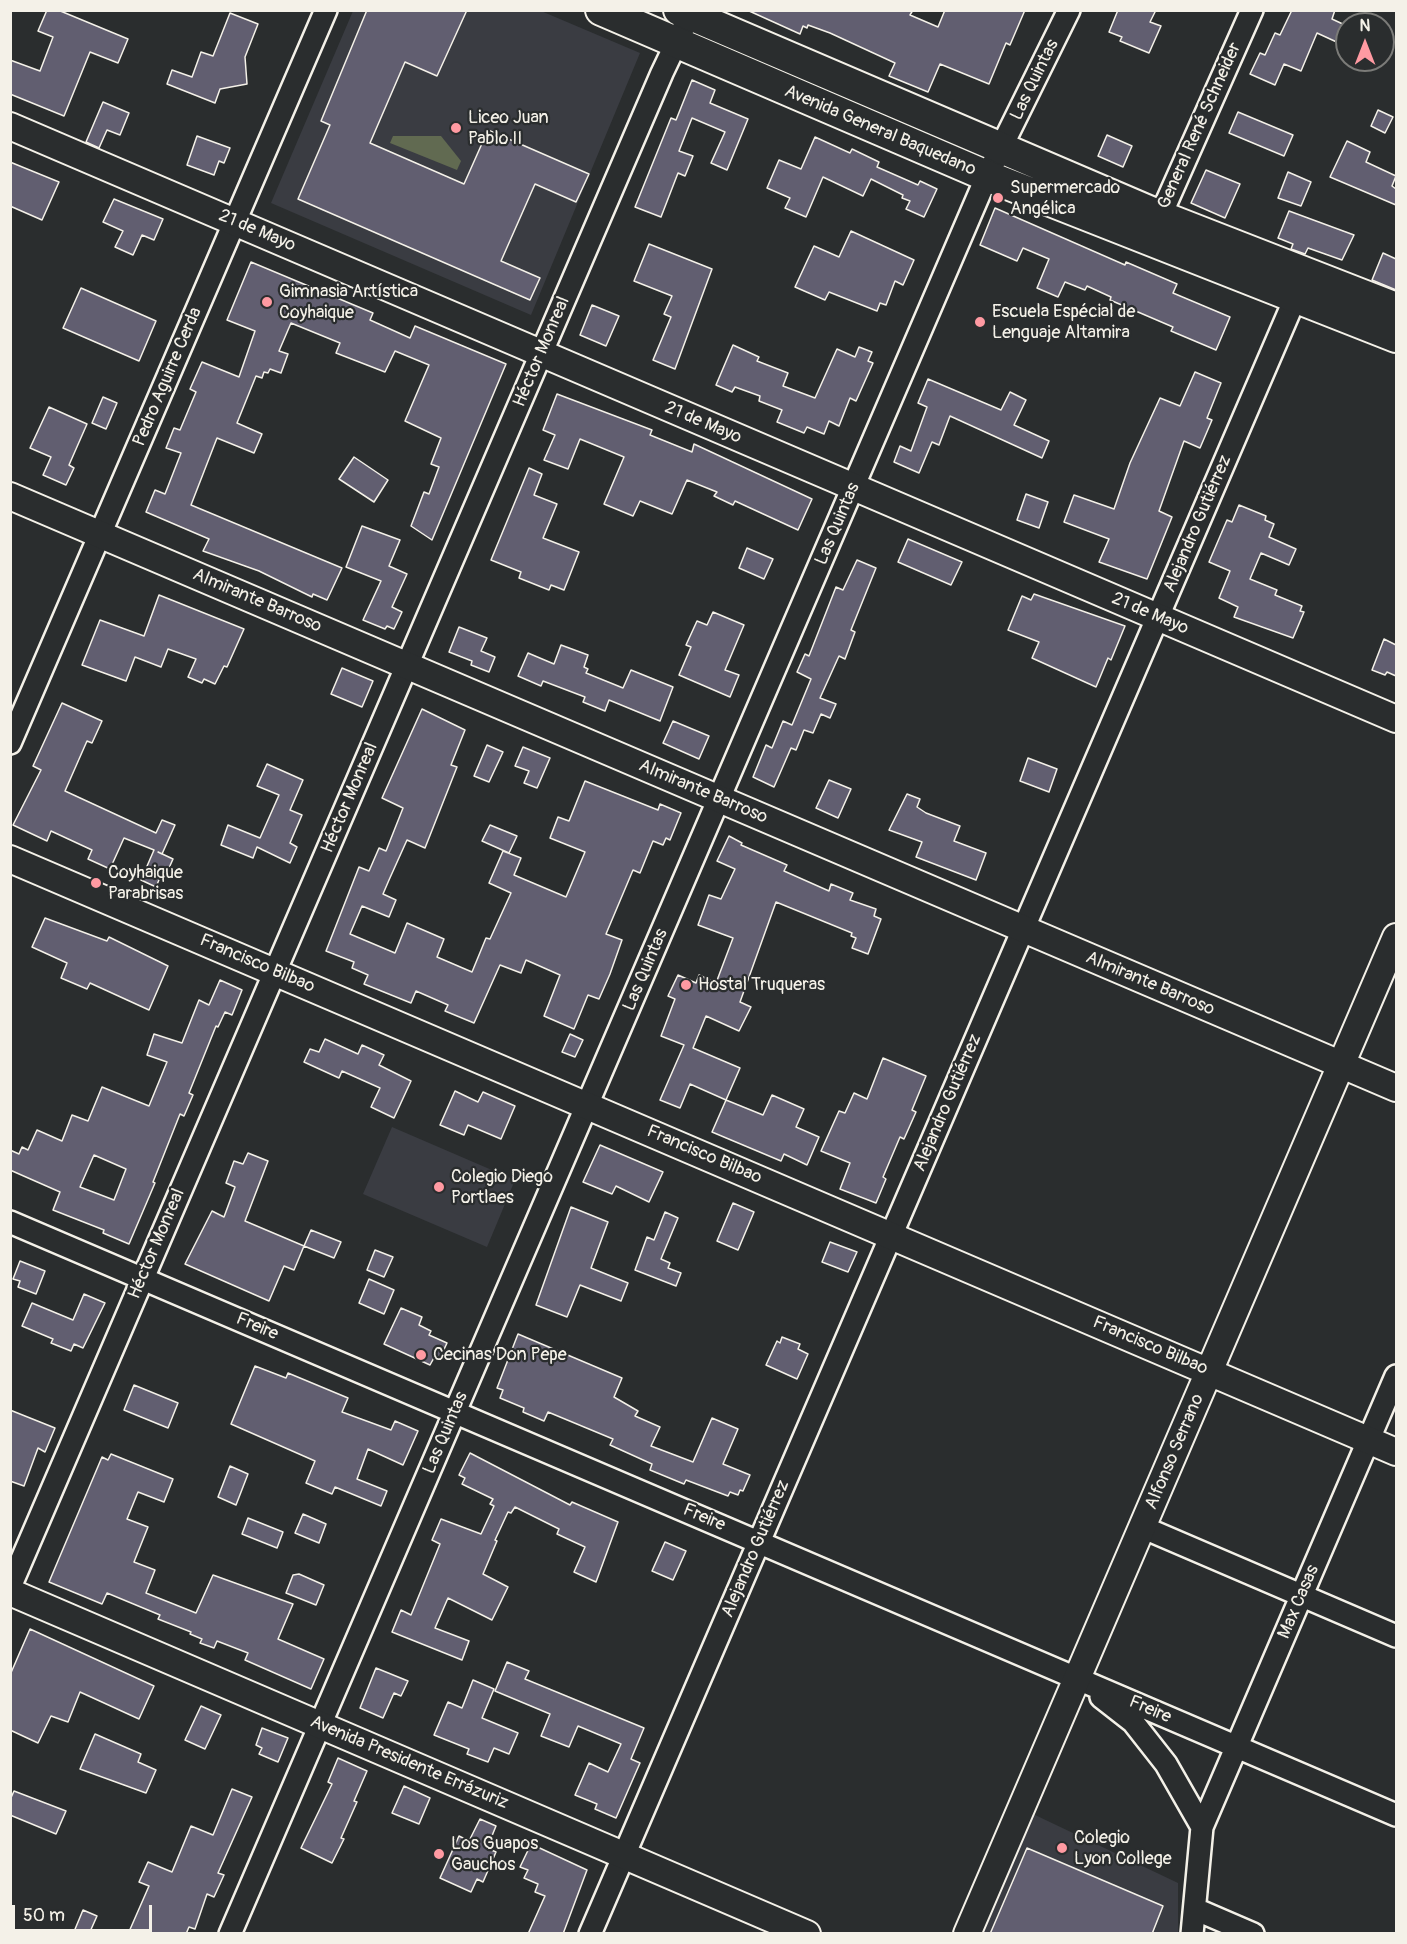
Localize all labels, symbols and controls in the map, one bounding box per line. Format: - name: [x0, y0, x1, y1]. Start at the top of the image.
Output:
- north arrow: [1335, 12, 1395, 72]
- text: N: [1360, 16, 1370, 36]
- street label: Las Quintas: [1006, 36, 1064, 124]
- street label: General René Schneider: [1154, 40, 1246, 212]
- street label: Avenida General Baquedano: [781, 81, 979, 181]
- place label: Liceo Juan Pablo II: [468, 107, 549, 150]
- marker: Liceo Juan Pablo II: [449, 121, 463, 135]
- place label: Supermercado Angélica: [1010, 177, 1120, 219]
- marker: Supermercado Angélica: [991, 191, 1005, 205]
- street label: 21 de Mayo: [215, 205, 299, 257]
- place label: Gimnasia Artística Coyhaique: [279, 281, 418, 324]
- street label: Héctor Monreal: [509, 294, 575, 410]
- marker: Gimnasia Artística Coyhaique: [260, 295, 274, 309]
- place label: Escuela Espécial de Lenguaje Altamira: [992, 301, 1135, 344]
- street label: Pedro Aguirre Cerda: [129, 304, 207, 450]
- marker: Escuela Espécial de Lenguaje Altamira: [973, 315, 987, 329]
- street label: 21 de Mayo: [661, 397, 745, 449]
- street label: Alejandro Gutiérrez: [1159, 452, 1237, 596]
- street label: Las Quintas: [811, 480, 865, 568]
- street label: Almirante Barroso: [189, 564, 325, 638]
- street label: 21 de Mayo: [1108, 588, 1192, 640]
- street label: Héctor Monreal: [317, 740, 383, 856]
- street label: Almirante Barroso: [635, 755, 771, 829]
- place label: Coyhaique Parabrisas: [108, 862, 183, 904]
- marker: Coyhaique Parabrisas: [89, 876, 103, 890]
- street label: Las Quintas: [619, 926, 673, 1014]
- street label: Francisco Bilbao: [196, 930, 318, 998]
- street label: Almirante Barroso: [1082, 947, 1218, 1021]
- place label: Hostal Truqueras: [698, 974, 825, 996]
- marker: Hostal Truqueras: [679, 978, 693, 992]
- street label: Alejandro Gutiérrez: [909, 1031, 987, 1175]
- street label: Francisco Bilbao: [643, 1121, 765, 1189]
- place label: Colegio Diego Portlaes: [451, 1166, 553, 1208]
- marker: Colegio Diego Portlaes: [432, 1180, 446, 1194]
- street label: Héctor Monreal: [124, 1186, 190, 1302]
- street label: Freire: [233, 1308, 281, 1346]
- street label: Francisco Bilbao: [1089, 1312, 1211, 1380]
- place label: Cecinas Don Pepe: [433, 1344, 567, 1366]
- marker: Cecinas Don Pepe: [414, 1348, 428, 1362]
- street label: Las Quintas: [419, 1389, 473, 1477]
- street label: Alfonso Serrano: [1141, 1391, 1209, 1513]
- street label: Alejandro Gutiérrez: [717, 1477, 795, 1621]
- street label: Freire: [680, 1499, 728, 1537]
- street label: Max Casas: [1274, 1562, 1324, 1642]
- street label: Freire: [1126, 1691, 1174, 1729]
- street label: Avenida Presidente Errázuriz: [307, 1711, 511, 1815]
- place label: Colegio Lyon College: [1074, 1827, 1172, 1870]
- place label: Los Guapos Gauchos: [451, 1833, 538, 1876]
- marker: Colegio Lyon College: [1055, 1841, 1069, 1855]
- marker: Los Guapos Gauchos: [432, 1847, 446, 1861]
- scale bar: [15, 1893, 154, 1931]
- text: 50 m: [23, 1904, 65, 1927]

